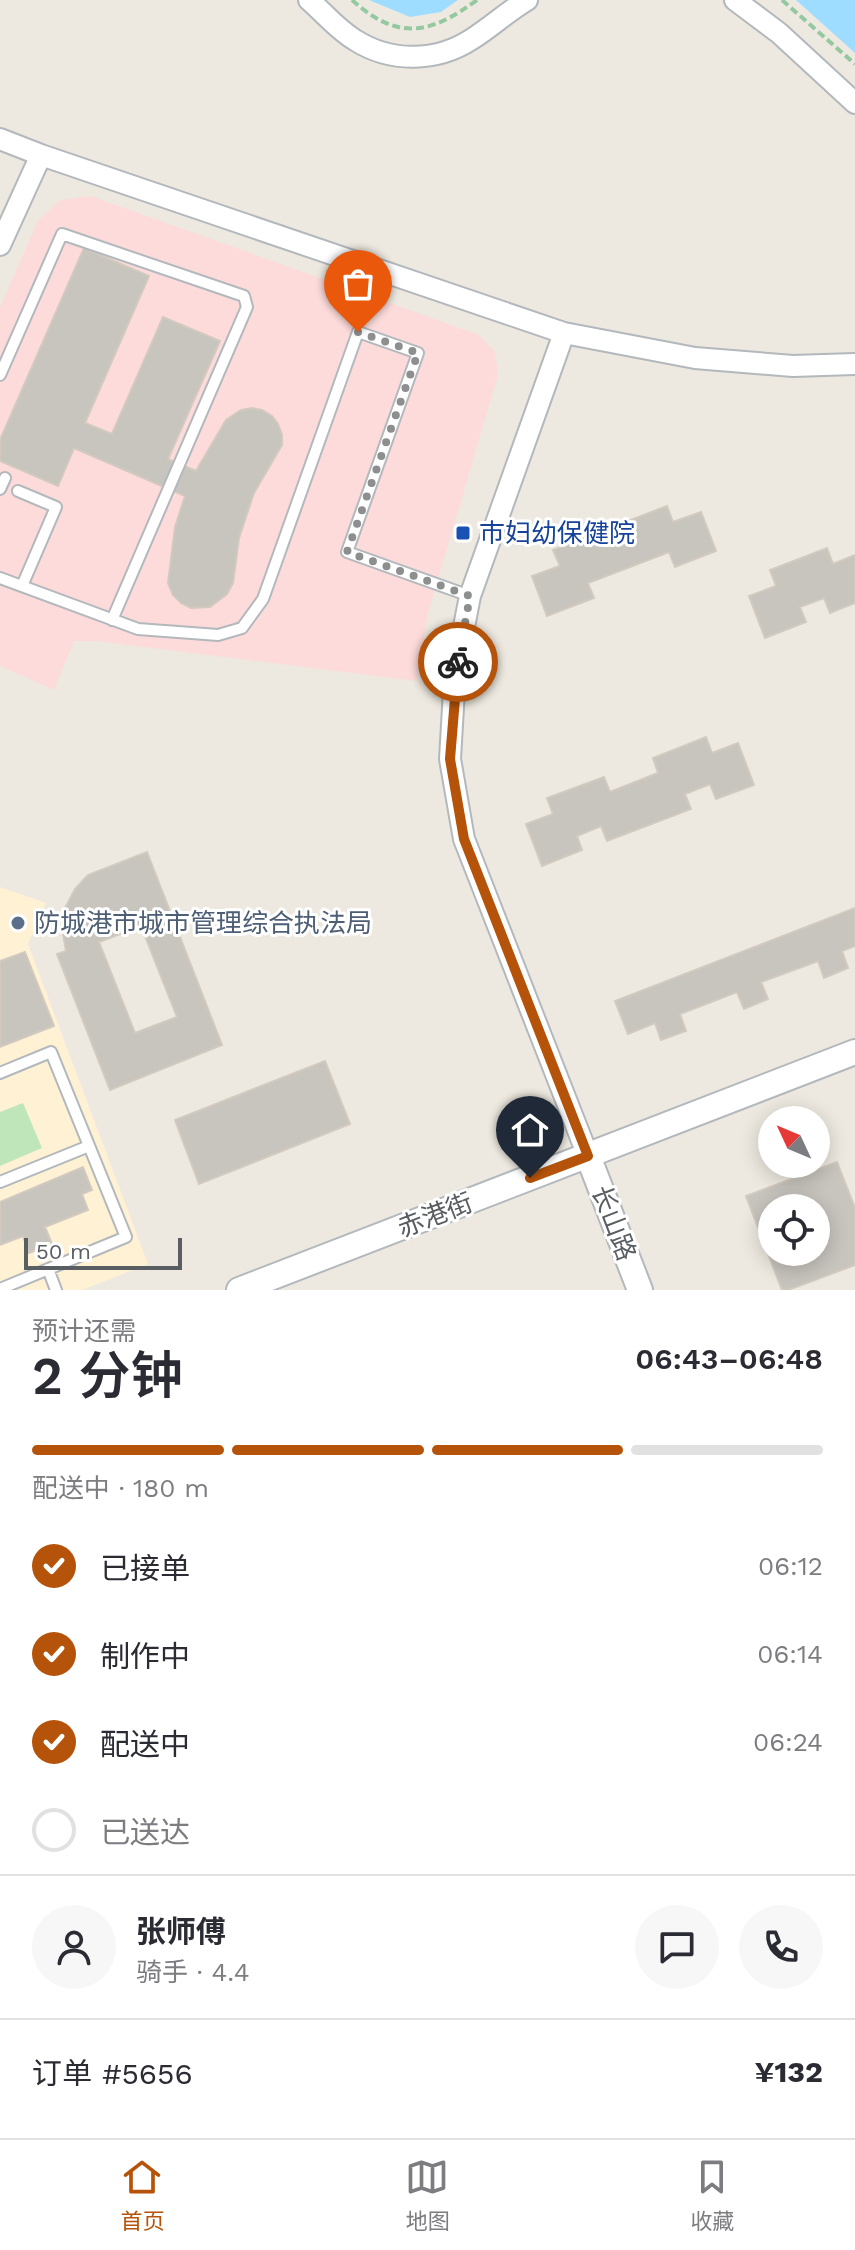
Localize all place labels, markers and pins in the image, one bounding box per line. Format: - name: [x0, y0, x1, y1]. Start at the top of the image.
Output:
- pin: [324, 250, 392, 332]
- place label: 巿妇幼保健院: [479, 518, 635, 548]
- marker: 巿妇幼保健院: [454, 524, 472, 542]
- place label: 防城港市城市管理综合执法局: [34, 908, 372, 938]
- marker: 防城港市城市管理综合执法局: [9, 914, 27, 932]
- pin: [496, 1096, 564, 1178]

